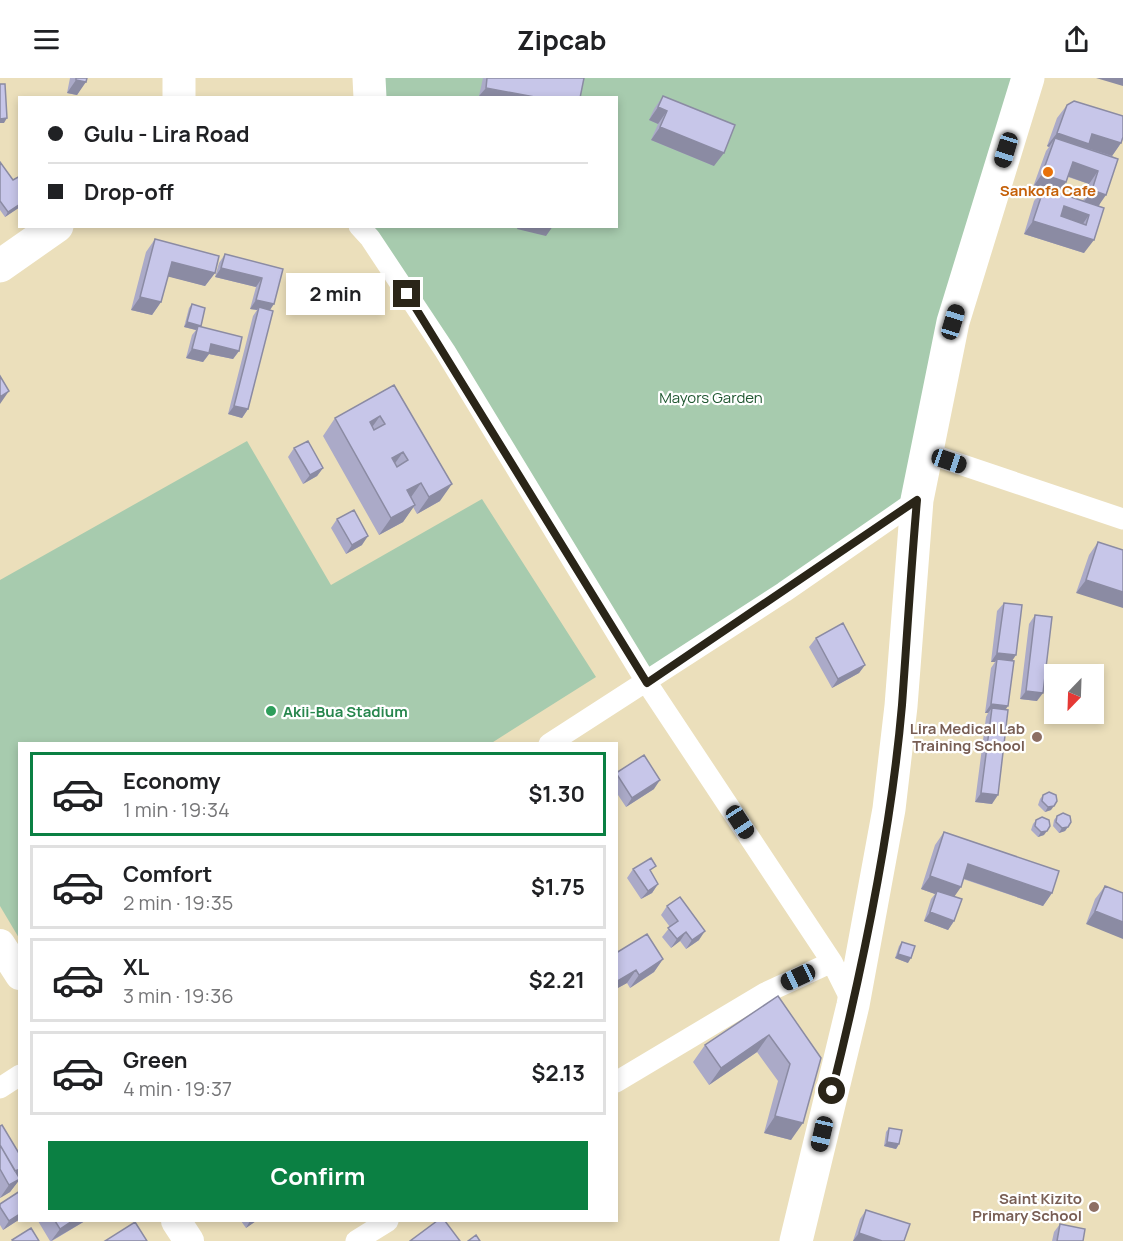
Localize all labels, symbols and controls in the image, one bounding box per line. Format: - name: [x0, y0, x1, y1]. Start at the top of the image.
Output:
- text: Zipcab: [517, 21, 606, 58]
- icon: menu: [30, 23, 63, 56]
- icon: share: [1060, 23, 1093, 56]
- text: Gulu - Lira Road: [84, 119, 250, 149]
- car: [992, 130, 1020, 170]
- marker: Sankofa Cafe: [1041, 165, 1055, 179]
- text: Drop-off: [84, 177, 174, 207]
- place label: Sankofa Cafe: [1000, 180, 1096, 201]
- callout: 2 min: [287, 273, 386, 315]
- text: 2 min: [309, 280, 362, 307]
- route end: [393, 280, 420, 307]
- car: [939, 302, 967, 342]
- park label: Mayors Garden: [659, 387, 763, 408]
- car: [929, 447, 969, 475]
- north arrow: [1044, 664, 1104, 724]
- map controls: [1044, 664, 1104, 724]
- place label: Akii-Bua Stadium: [283, 701, 408, 722]
- marker: Akii-Bua Stadium: [264, 704, 278, 718]
- place label: Lira Medical Lab Training School: [910, 718, 1025, 756]
- marker: Lira Medical Lab Training School: [1030, 730, 1044, 744]
- text: Economy: [123, 766, 221, 796]
- icon: car: [51, 767, 105, 821]
- text: $1.30: [528, 779, 585, 809]
- text: 1 min · 19:34: [123, 796, 230, 823]
- car: [723, 802, 757, 842]
- text: Comfort: [123, 859, 212, 889]
- icon: car: [51, 860, 105, 914]
- text: $1.75: [531, 872, 585, 902]
- text: 2 min · 19:35: [123, 889, 233, 916]
- text: XL: [123, 952, 149, 982]
- icon: car: [51, 953, 105, 1007]
- car: [778, 961, 818, 993]
- text: $2.21: [529, 965, 585, 995]
- text: 3 min · 19:36: [123, 982, 234, 1009]
- text: Green: [123, 1045, 188, 1075]
- icon: car: [51, 1046, 105, 1100]
- text: $2.13: [532, 1058, 585, 1088]
- text: 4 min · 19:37: [123, 1075, 232, 1102]
- route start: [818, 1077, 845, 1104]
- car: [809, 1114, 835, 1154]
- button: Confirm: [48, 1141, 588, 1210]
- place label: Saint Kizito Primary School: [972, 1188, 1082, 1226]
- marker: Saint Kizito Primary School: [1087, 1200, 1101, 1214]

